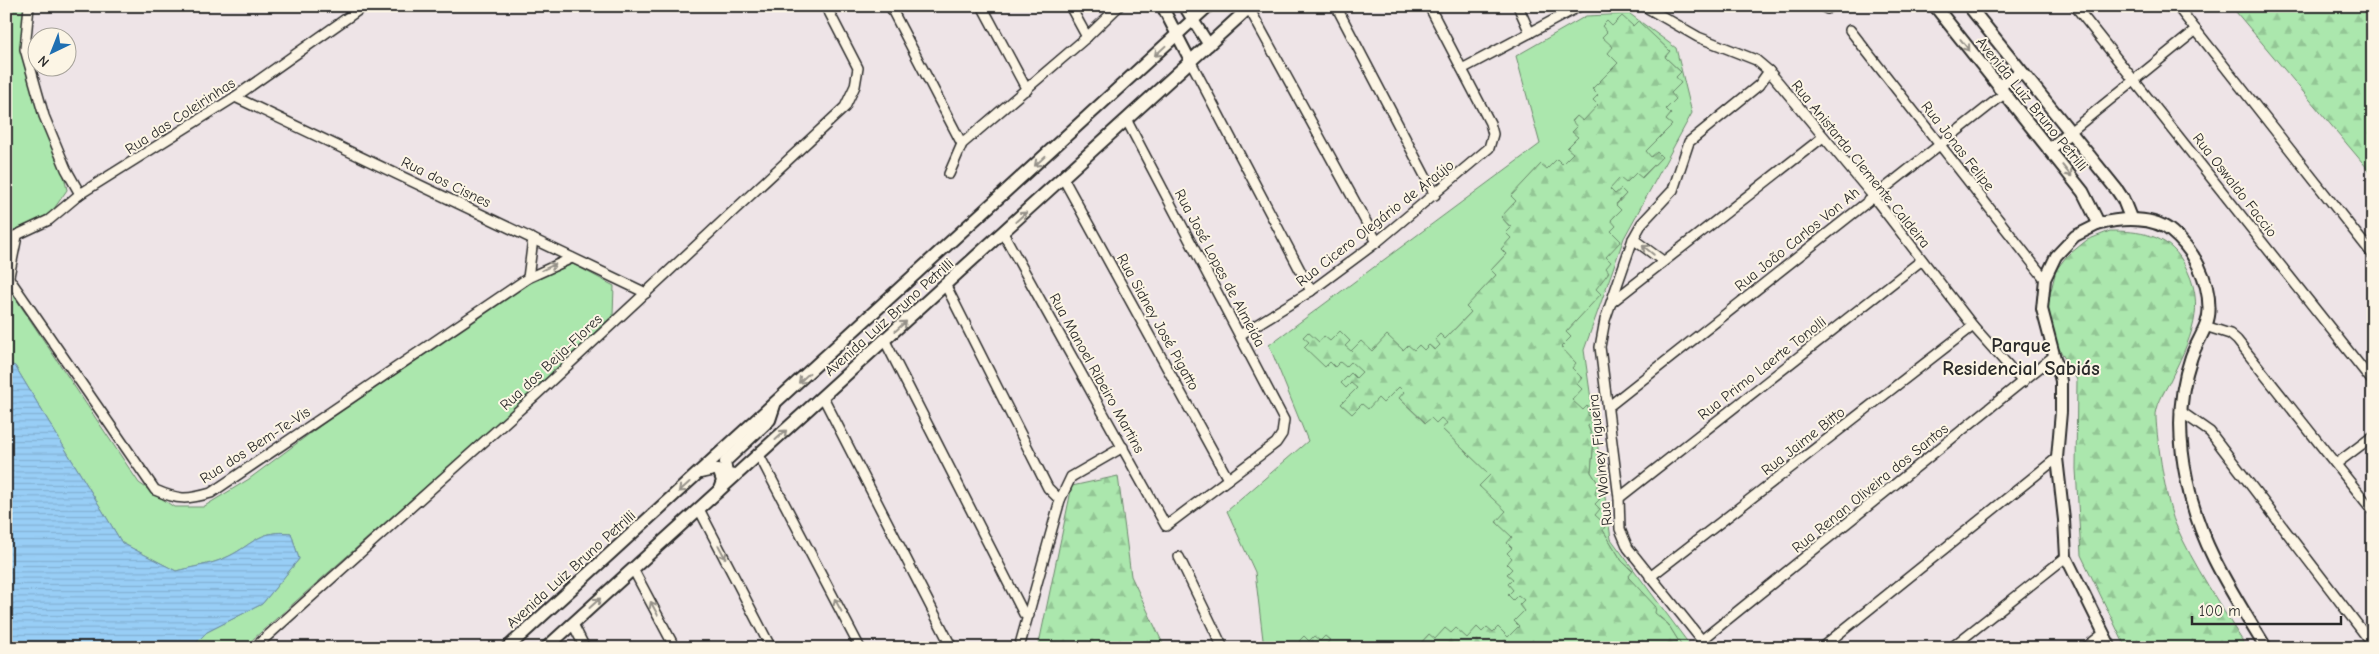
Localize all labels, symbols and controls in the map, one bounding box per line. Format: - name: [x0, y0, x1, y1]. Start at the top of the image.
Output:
- north arrow: [28, 28, 78, 78]
- street label: Avenida Luiz Bruno Petrilli: [1972, 33, 2092, 175]
- one-way arrow: [1960, 38, 1971, 51]
- one-way arrow: [1153, 45, 1166, 57]
- text: N: [34, 52, 53, 70]
- street label: Rua das Coleirinhas: [122, 74, 238, 158]
- street label: Rua Anistarda Clemente Caldeira: [1788, 76, 1934, 252]
- street label: Rua Jonas Felipe: [1917, 98, 1999, 195]
- street label: Rua Oswaldo Faccio: [2189, 129, 2281, 241]
- street label: Rua dos Cisnes: [398, 153, 494, 211]
- one-way arrow: [1034, 155, 1046, 167]
- street label: Rua Cicero Olegário de Araújo: [1292, 156, 1458, 290]
- one-way arrow: [2061, 165, 2072, 178]
- street label: Rua João Carlos Von Ah: [1731, 183, 1863, 295]
- street label: Rua José Lopes de Almeida: [1171, 186, 1269, 350]
- one-way arrow: [1015, 211, 1028, 223]
- one-way arrow: [1641, 245, 1654, 256]
- street label: Rua Sidney José Pigatto: [1113, 251, 1203, 394]
- street label: Avenida Luiz Bruno Petrilli: [821, 254, 957, 380]
- one-way arrow: [541, 262, 556, 272]
- street label: Rua Manoel Ribeiro Martins: [1045, 290, 1149, 456]
- street label: Rua dos Beija-Flores: [496, 310, 606, 414]
- street label: Rua Primo Laerte Tonolli: [1694, 312, 1830, 424]
- one-way arrow: [895, 320, 907, 332]
- district label: Parque Residencial Sabiás: [1942, 334, 2100, 380]
- one-way arrow: [798, 372, 811, 384]
- street label: Rua Wolney Figueira: [1584, 393, 1616, 527]
- street label: Rua dos Bem-Te-Vis: [196, 403, 314, 487]
- street label: Rua Jaime Bitto: [1758, 403, 1848, 479]
- street label: Rua Renan Oliveira dos Santos: [1788, 419, 1952, 557]
- one-way arrow: [774, 430, 787, 441]
- one-way arrow: [678, 481, 691, 493]
- street label: Avenida Luiz Bruno Petrilli: [503, 506, 639, 632]
- one-way arrow: [717, 545, 727, 560]
- scale bar: [2192, 594, 2340, 626]
- one-way arrow: [589, 597, 602, 609]
- one-way arrow: [833, 597, 843, 612]
- one-way arrow: [649, 601, 659, 616]
- text: 100 m: [2199, 602, 2241, 620]

